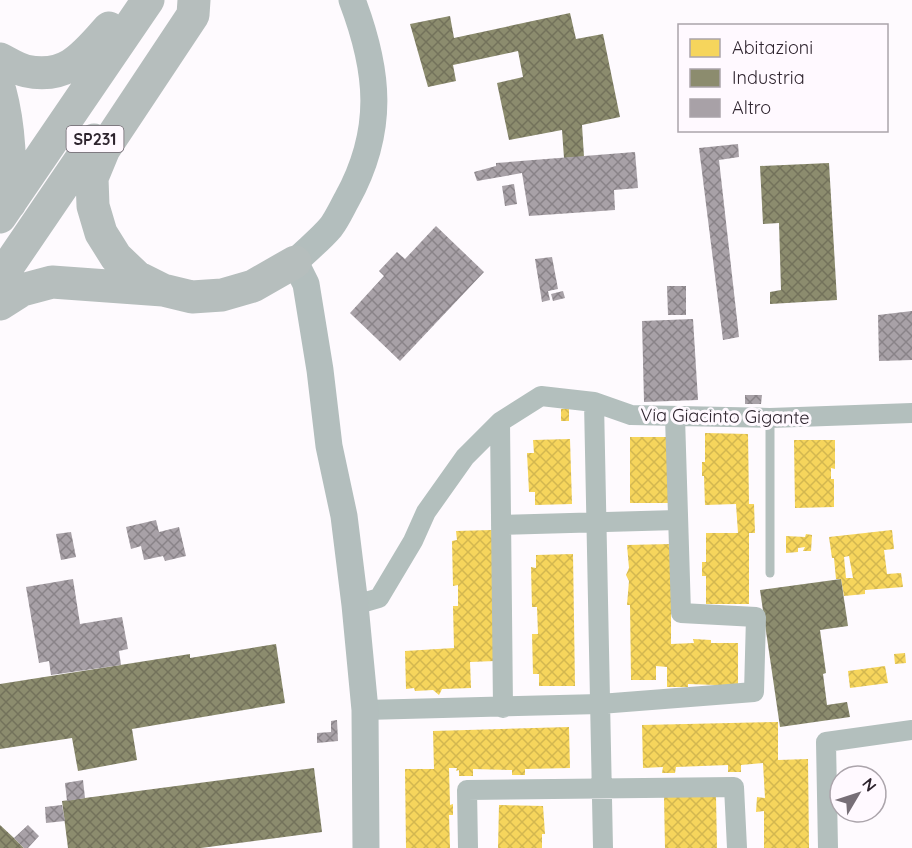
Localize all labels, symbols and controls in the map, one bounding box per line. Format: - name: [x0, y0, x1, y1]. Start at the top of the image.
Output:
- legend: [678, 24, 888, 132]
- text: Abitazioni: [732, 36, 813, 59]
- text: Industria: [732, 66, 805, 89]
- text: Altro: [732, 96, 771, 119]
- road number: SP231: [66, 126, 124, 152]
- street label: Via Giacinto Gigante: [640, 403, 810, 429]
- north arrow: [828, 764, 888, 824]
- text: N: [858, 774, 881, 795]

